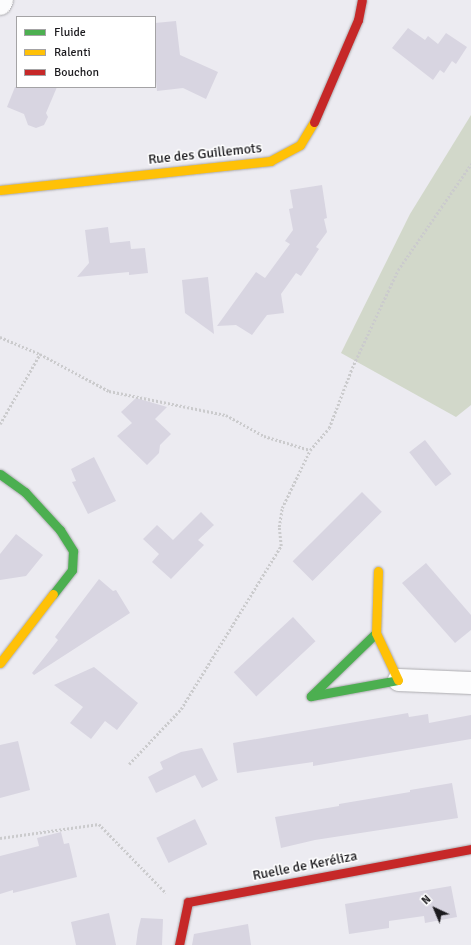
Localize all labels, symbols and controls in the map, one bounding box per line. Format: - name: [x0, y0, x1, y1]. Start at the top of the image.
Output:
- legend: [16, 16, 156, 88]
- text: Fluide: [54, 25, 86, 40]
- text: Ralenti: [54, 45, 91, 60]
- text: Bouchon: [54, 65, 99, 80]
- street label: Rue des Guillemots: [147, 140, 263, 168]
- street label: Ruelle de Keréliza: [251, 848, 359, 884]
- north arrow: [415, 889, 455, 929]
- text: N: [419, 893, 434, 907]

